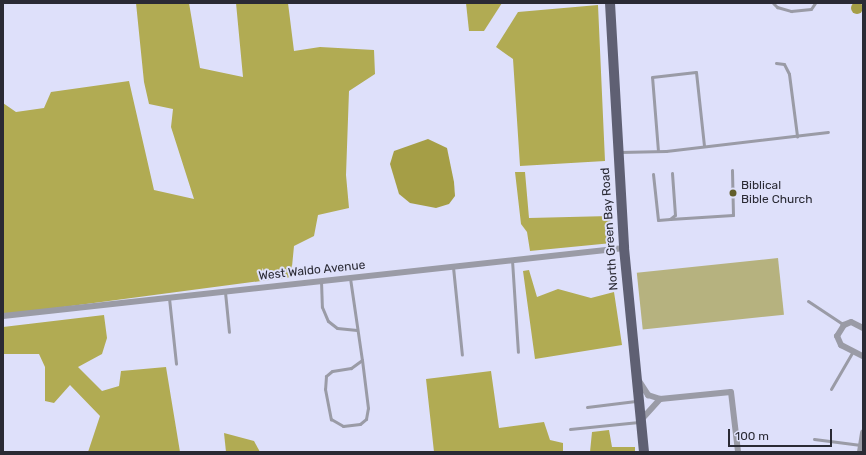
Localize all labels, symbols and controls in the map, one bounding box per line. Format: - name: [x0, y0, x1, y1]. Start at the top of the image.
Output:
- street label: North Green Bay Road: [599, 167, 621, 291]
- place label: Biblical Bible Church: [741, 179, 813, 207]
- marker: Biblical Bible Church: [728, 188, 738, 198]
- street label: West Waldo Avenue: [258, 258, 366, 284]
- scale bar: [730, 421, 834, 447]
- text: 100 m: [735, 429, 769, 443]

